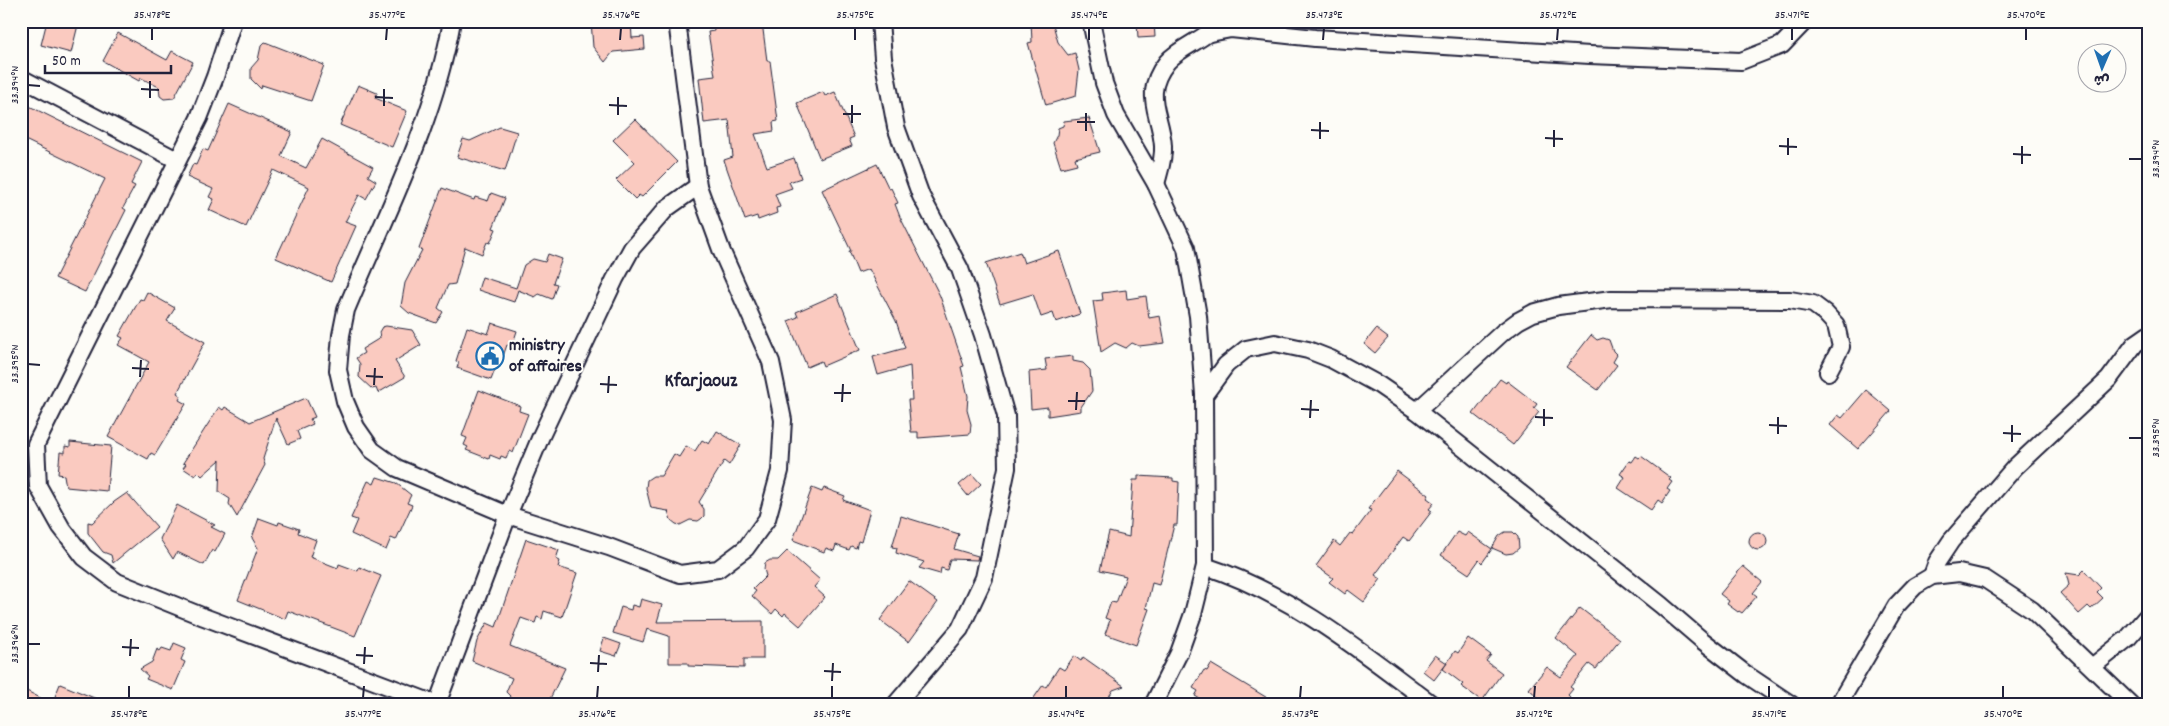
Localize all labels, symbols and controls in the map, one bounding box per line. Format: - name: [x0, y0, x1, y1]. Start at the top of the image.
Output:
- text: 35.478°E: [134, 7, 171, 24]
- text: 35.477°E: [369, 7, 406, 24]
- text: 35.476°E: [602, 7, 640, 24]
- text: 35.475°E: [836, 7, 874, 24]
- text: 35.474°E: [1071, 7, 1108, 24]
- text: 35.473°E: [1305, 7, 1343, 24]
- text: 35.472°E: [1540, 7, 1577, 24]
- text: 35.471°E: [1775, 7, 1810, 24]
- text: 35.470°E: [2007, 7, 2046, 24]
- scale bar: [45, 42, 171, 74]
- north arrow: [2076, 42, 2126, 92]
- text: 50 m: [52, 51, 81, 73]
- text: 33.394°N: [7, 66, 24, 104]
- text: ش: [2094, 69, 2110, 89]
- text: 33.394°N: [2148, 140, 2165, 178]
- place label: ministry of affaires: [509, 334, 582, 380]
- public building icon: ministry of affaires: [475, 341, 505, 371]
- text: 33.395°N: [7, 345, 24, 383]
- district label: Kfarjaouz: [665, 368, 738, 396]
- text: 33.395°N: [2148, 419, 2165, 457]
- text: 33.396°N: [7, 624, 24, 664]
- text: 35.478°E: [111, 706, 148, 723]
- text: 35.477°E: [345, 706, 382, 723]
- text: 35.476°E: [578, 706, 616, 723]
- text: 35.475°E: [813, 706, 851, 723]
- text: 35.474°E: [1048, 706, 1085, 723]
- text: 35.473°E: [1281, 706, 1319, 723]
- text: 35.472°E: [1516, 706, 1553, 723]
- text: 35.471°E: [1752, 706, 1787, 723]
- text: 35.470°E: [1984, 706, 2023, 723]

